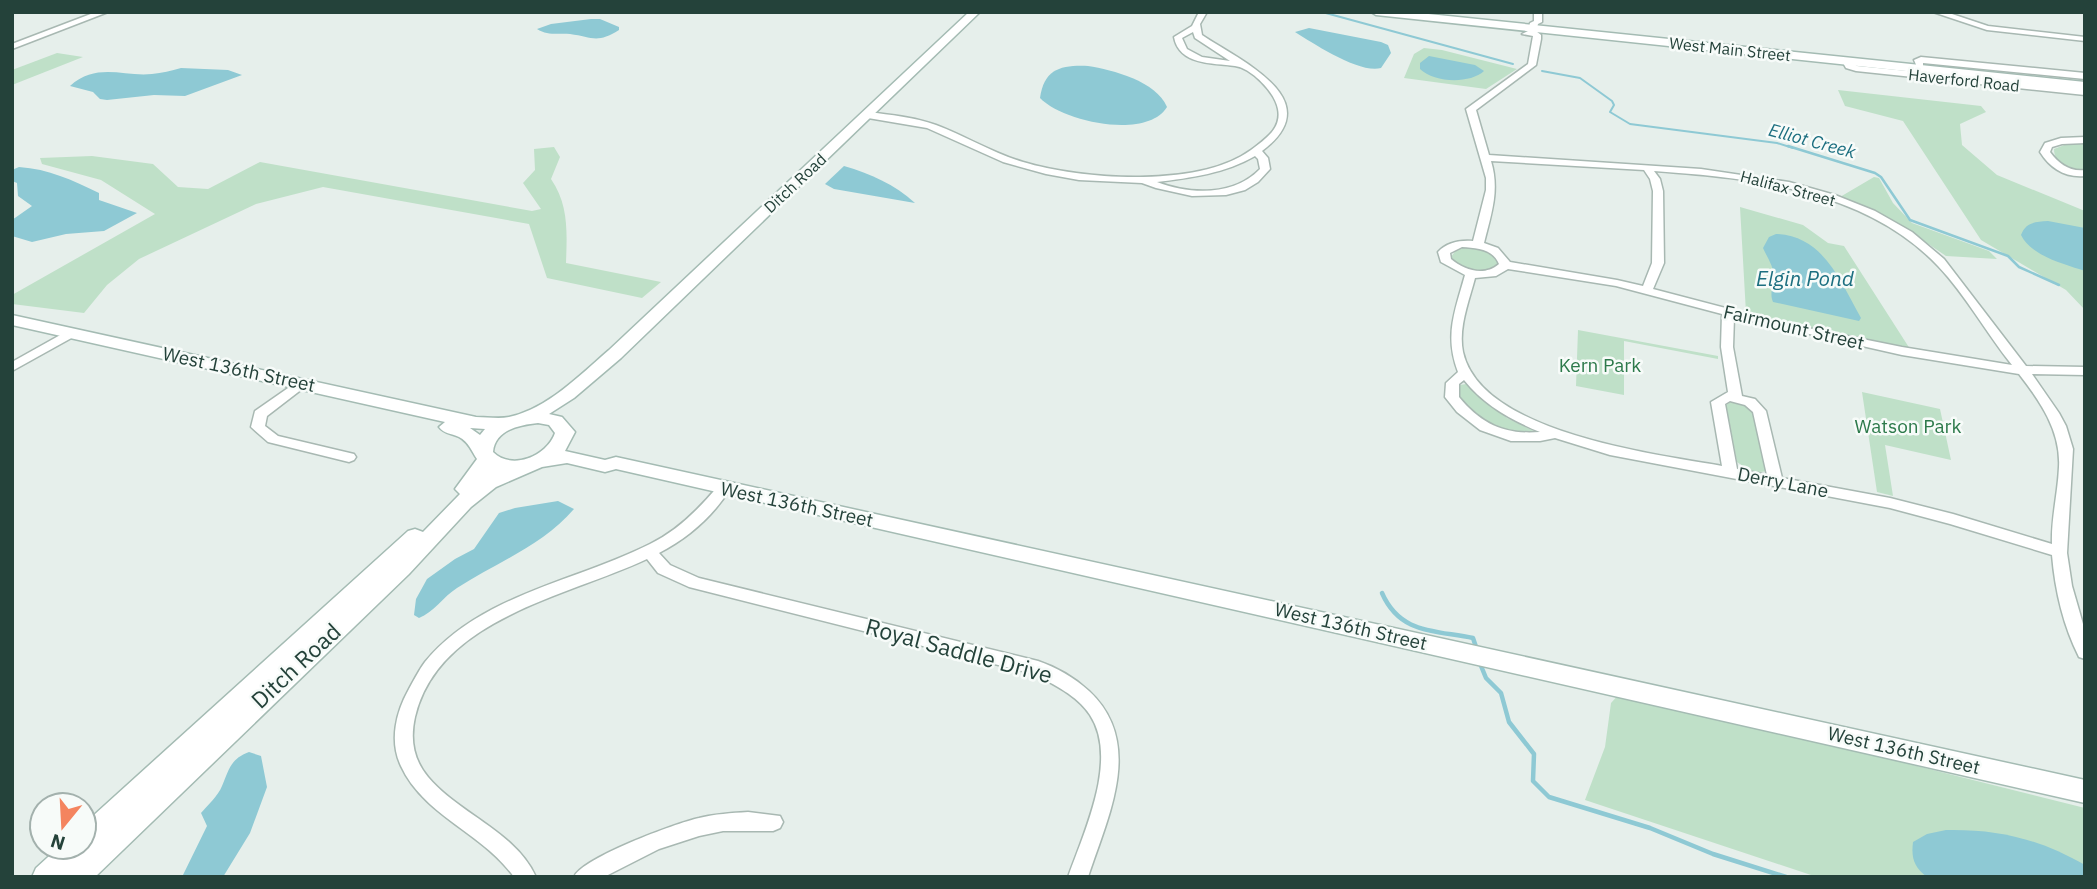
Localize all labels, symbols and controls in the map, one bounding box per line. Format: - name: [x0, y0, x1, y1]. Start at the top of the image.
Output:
- street label: West Main Street: [1668, 33, 1792, 65]
- street label: Haverford Road: [1907, 64, 2021, 96]
- water label: Elliot Creek: [1766, 118, 1859, 163]
- street label: Ditch Road: [760, 149, 830, 217]
- street label: Halifax Street: [1738, 166, 1838, 210]
- water label: Elgin Pond: [1756, 264, 1855, 292]
- street label: Fairmount Street: [1721, 299, 1867, 355]
- street label: West 136th Street: [160, 341, 318, 397]
- park label: Kern Park: [1559, 353, 1641, 377]
- park label: Watson Park: [1854, 414, 1962, 438]
- street label: Derry Lane: [1735, 461, 1831, 503]
- street label: West 136th Street: [718, 476, 876, 532]
- street label: West 136th Street: [1272, 597, 1430, 655]
- street label: Royal Saddle Drive: [863, 611, 1056, 689]
- street label: Ditch Road: [244, 616, 347, 714]
- street label: West 136th Street: [1825, 721, 1983, 779]
- north arrow: [28, 791, 98, 861]
- text: N: [47, 829, 68, 856]

